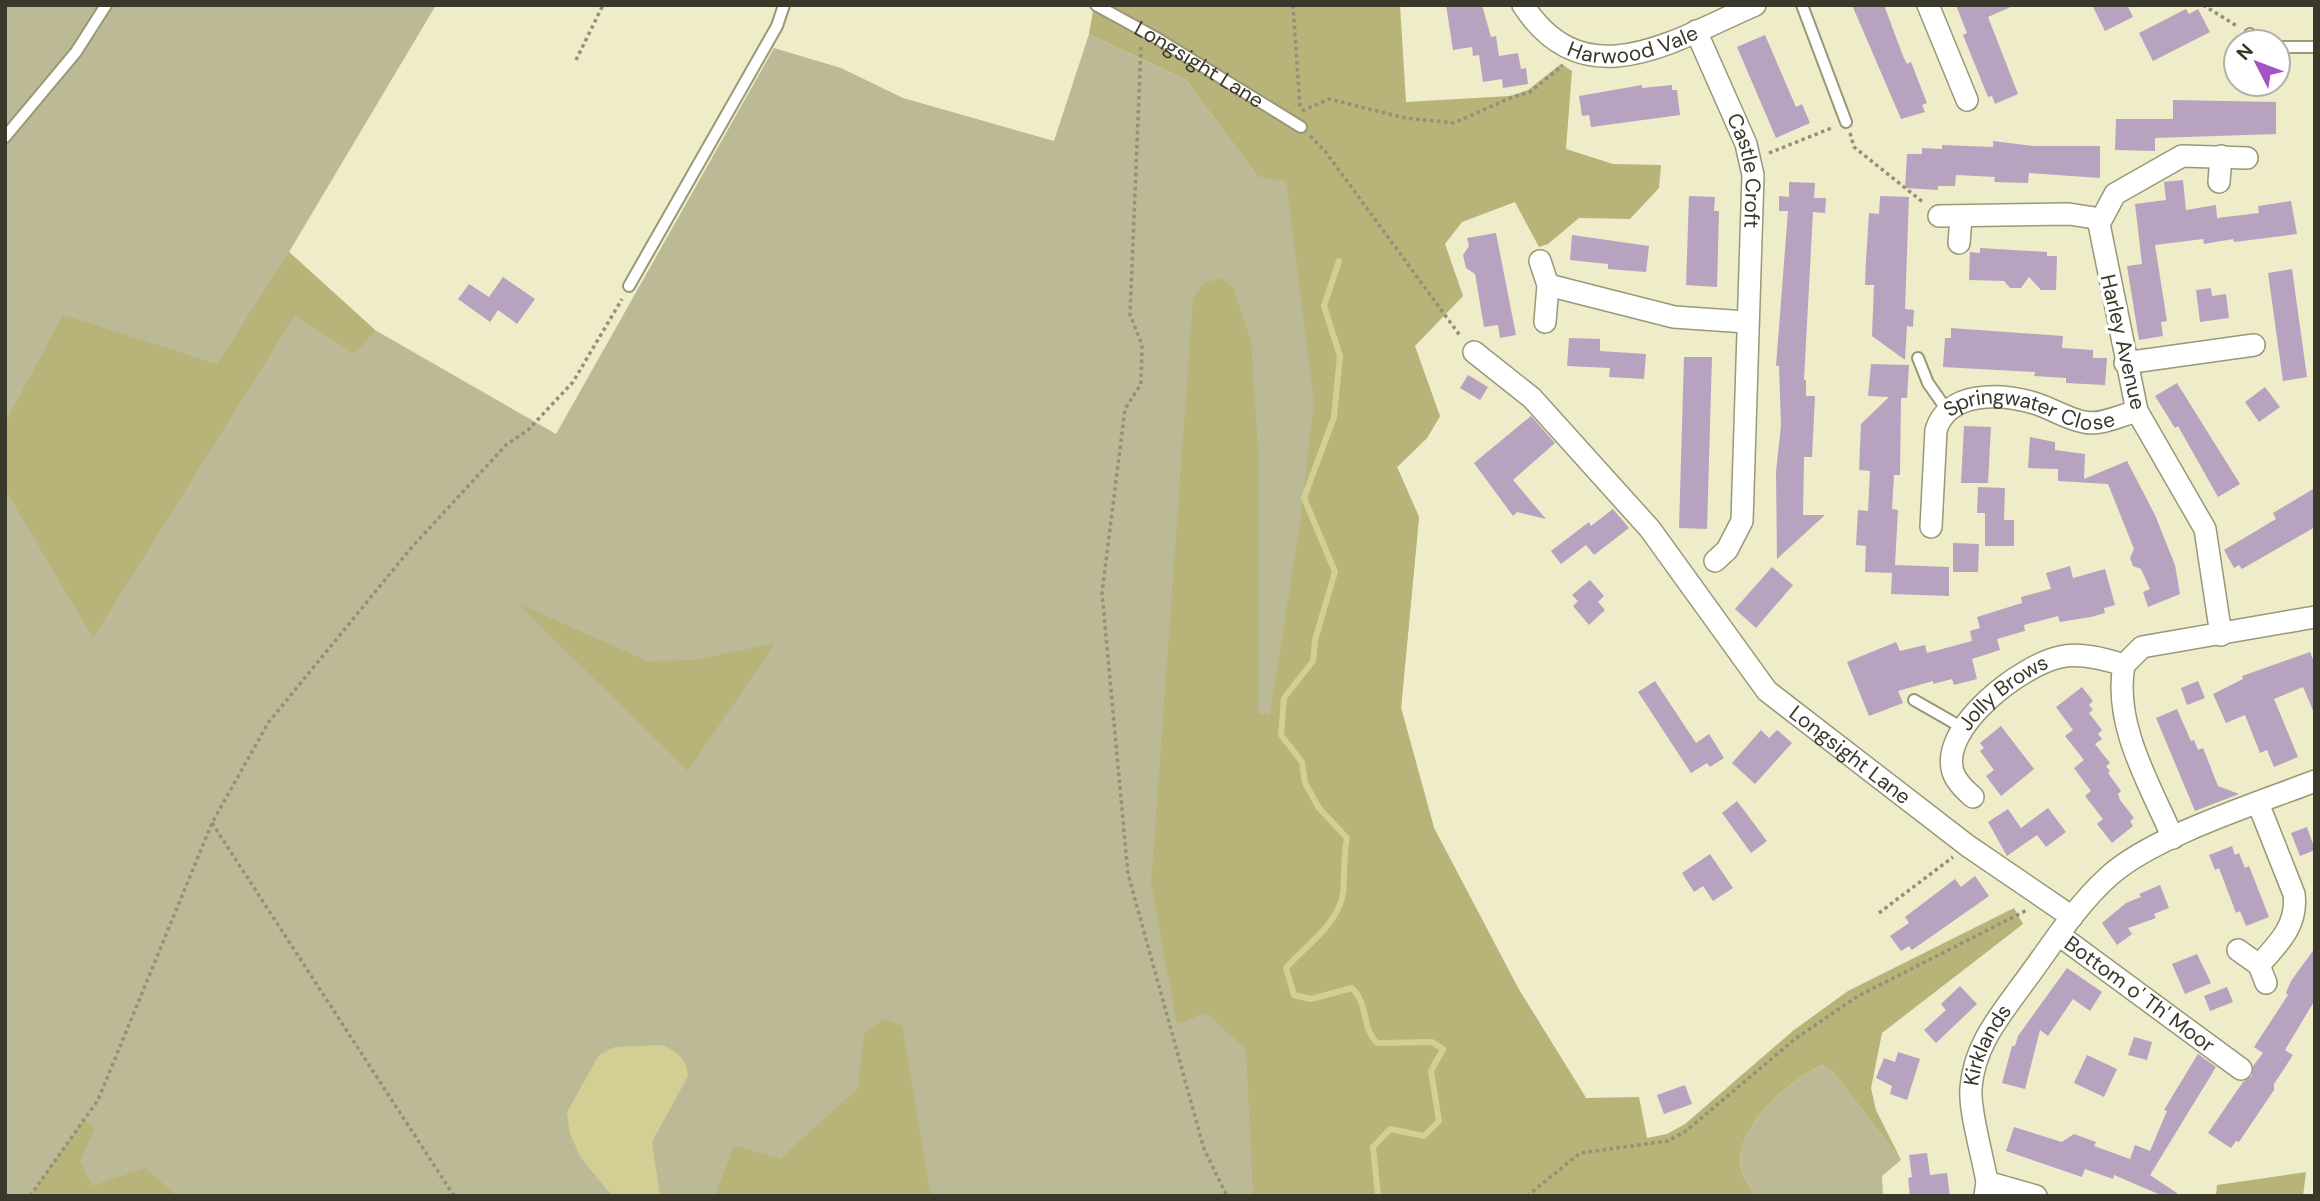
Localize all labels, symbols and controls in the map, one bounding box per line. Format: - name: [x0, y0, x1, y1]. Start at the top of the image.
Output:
- street label: Longsight Lane: [1129, 15, 1269, 115]
- street label: Harwood Vale: [1563, 19, 1703, 70]
- north arrow: [2222, 28, 2292, 98]
- text: N: [2231, 38, 2259, 65]
- street label: Castle Croft: [1720, 109, 1767, 229]
- street label: Harley Avenue: [2094, 271, 2152, 413]
- street label: Springwater Close: [1938, 383, 2118, 437]
- street label: Jolly Brows: [1952, 648, 2052, 736]
- street label: Longsight Lane: [1783, 699, 1917, 811]
- street label: Bottom o' Th' Moor: [2059, 930, 2221, 1059]
- street label: Kirklands: [1957, 998, 2018, 1087]

